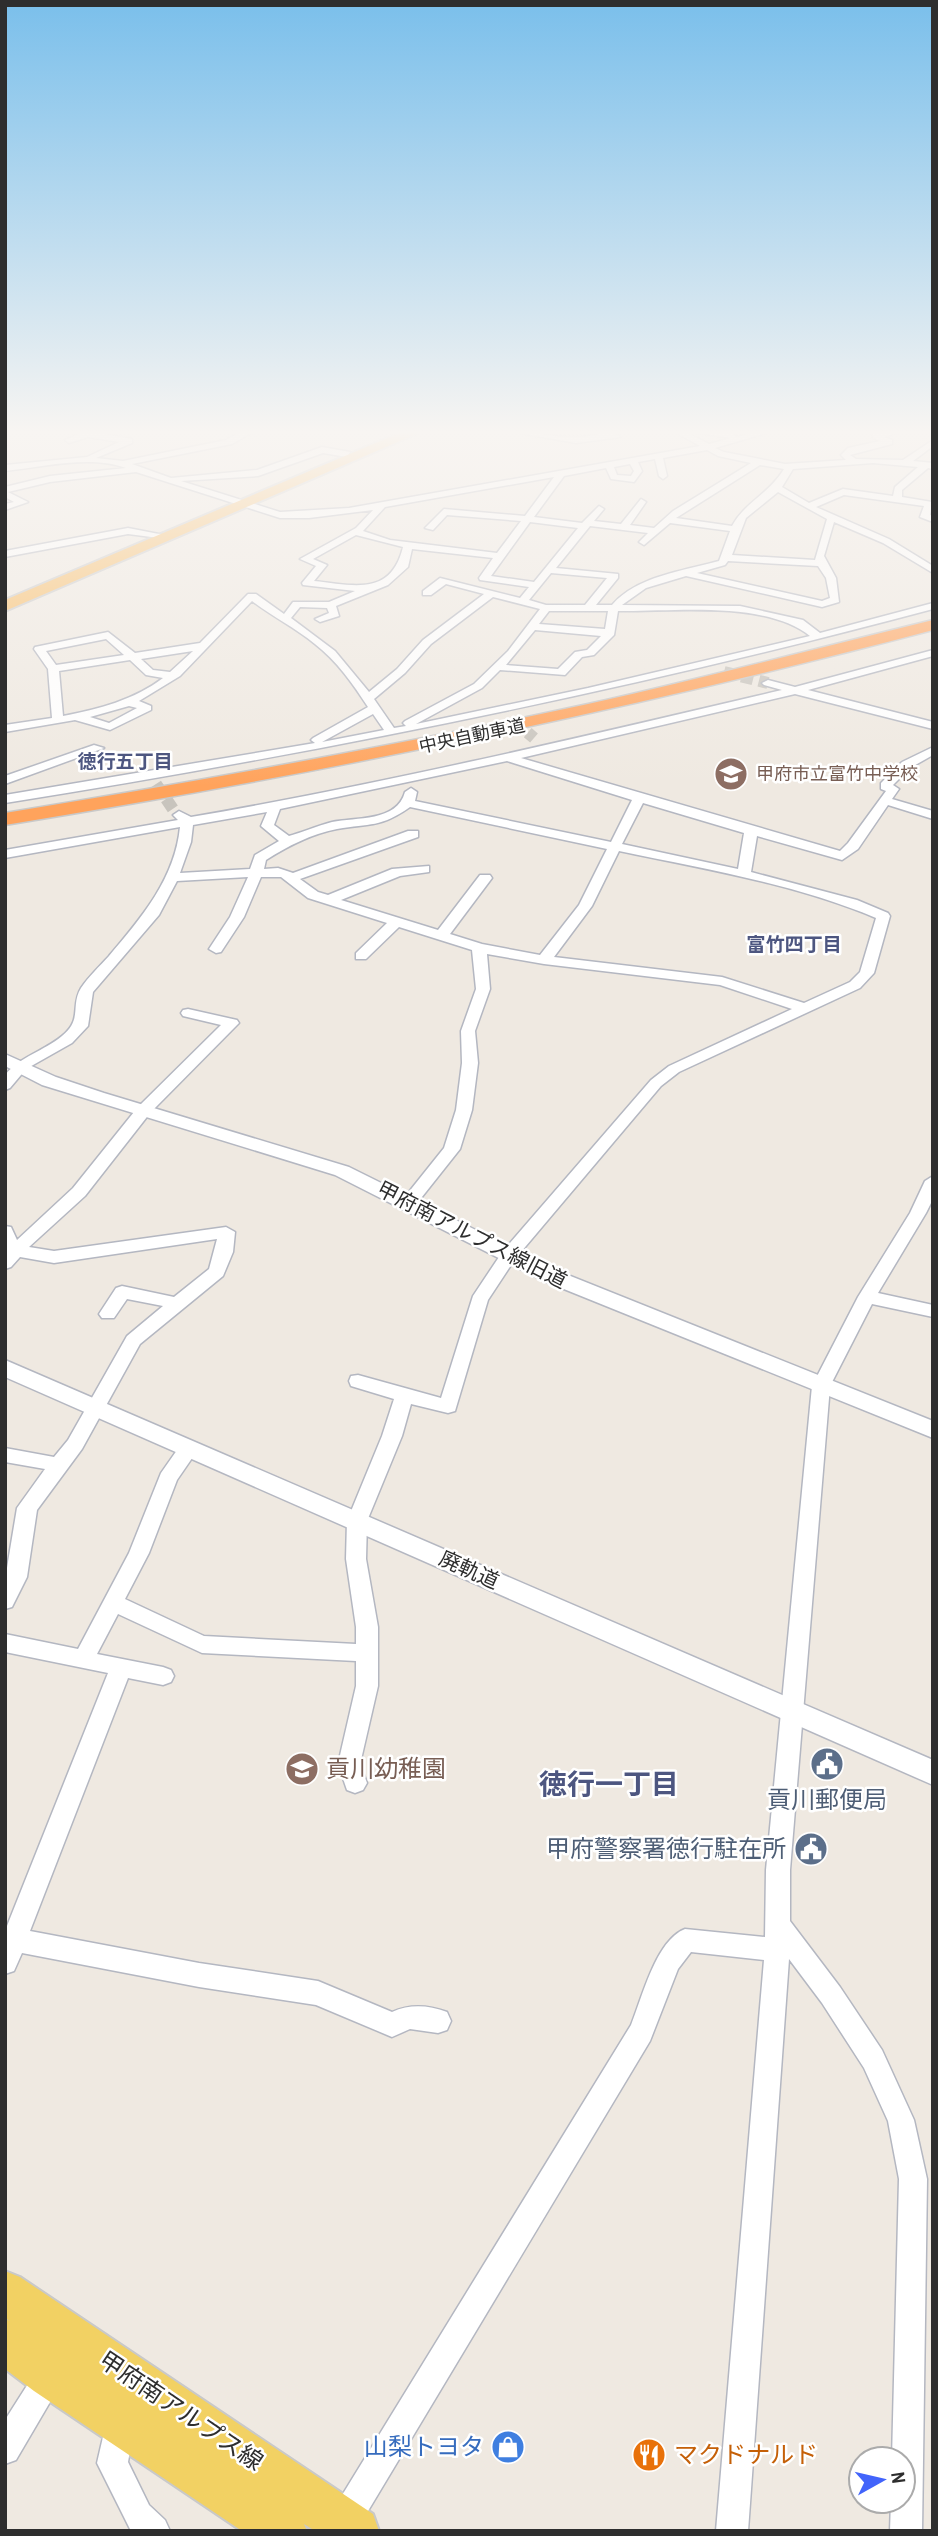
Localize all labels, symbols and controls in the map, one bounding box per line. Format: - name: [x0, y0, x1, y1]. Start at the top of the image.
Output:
- street label: 中央自動車道: [416, 712, 527, 759]
- district label: 徳行五丁目: [77, 748, 173, 774]
- school or university icon: 甲府市立富竹中学校: [712, 755, 750, 793]
- place label: 甲府市立富竹中学校: [756, 761, 918, 786]
- district label: 富竹四丁目: [746, 931, 842, 957]
- street label: 甲府南アルプス線旧道: [372, 1174, 572, 1295]
- street label: 廃軌道: [435, 1543, 504, 1596]
- public building icon: 貢川郵便局: [808, 1745, 846, 1783]
- school or university icon: 貢川幼稚園: [283, 1750, 321, 1788]
- place label: 貢川幼稚園: [326, 1752, 446, 1784]
- district label: 徳行一丁目: [539, 1765, 679, 1803]
- place label: 貢川郵便局: [767, 1783, 887, 1815]
- public building icon: 甲府警察署徳行駐在所: [792, 1830, 830, 1868]
- place label: 甲府警察署徳行駐在所: [546, 1832, 786, 1864]
- street label: 甲府南アルプス線: [93, 2343, 270, 2477]
- shop icon: 山梨トヨタ: [489, 2428, 527, 2466]
- place label: 山梨トヨタ: [364, 2430, 484, 2462]
- restaurant icon: マクドナルド: [630, 2436, 668, 2474]
- place label: マクドナルド: [674, 2438, 818, 2470]
- north arrow: [847, 2445, 917, 2515]
- text: N: [885, 2470, 912, 2485]

